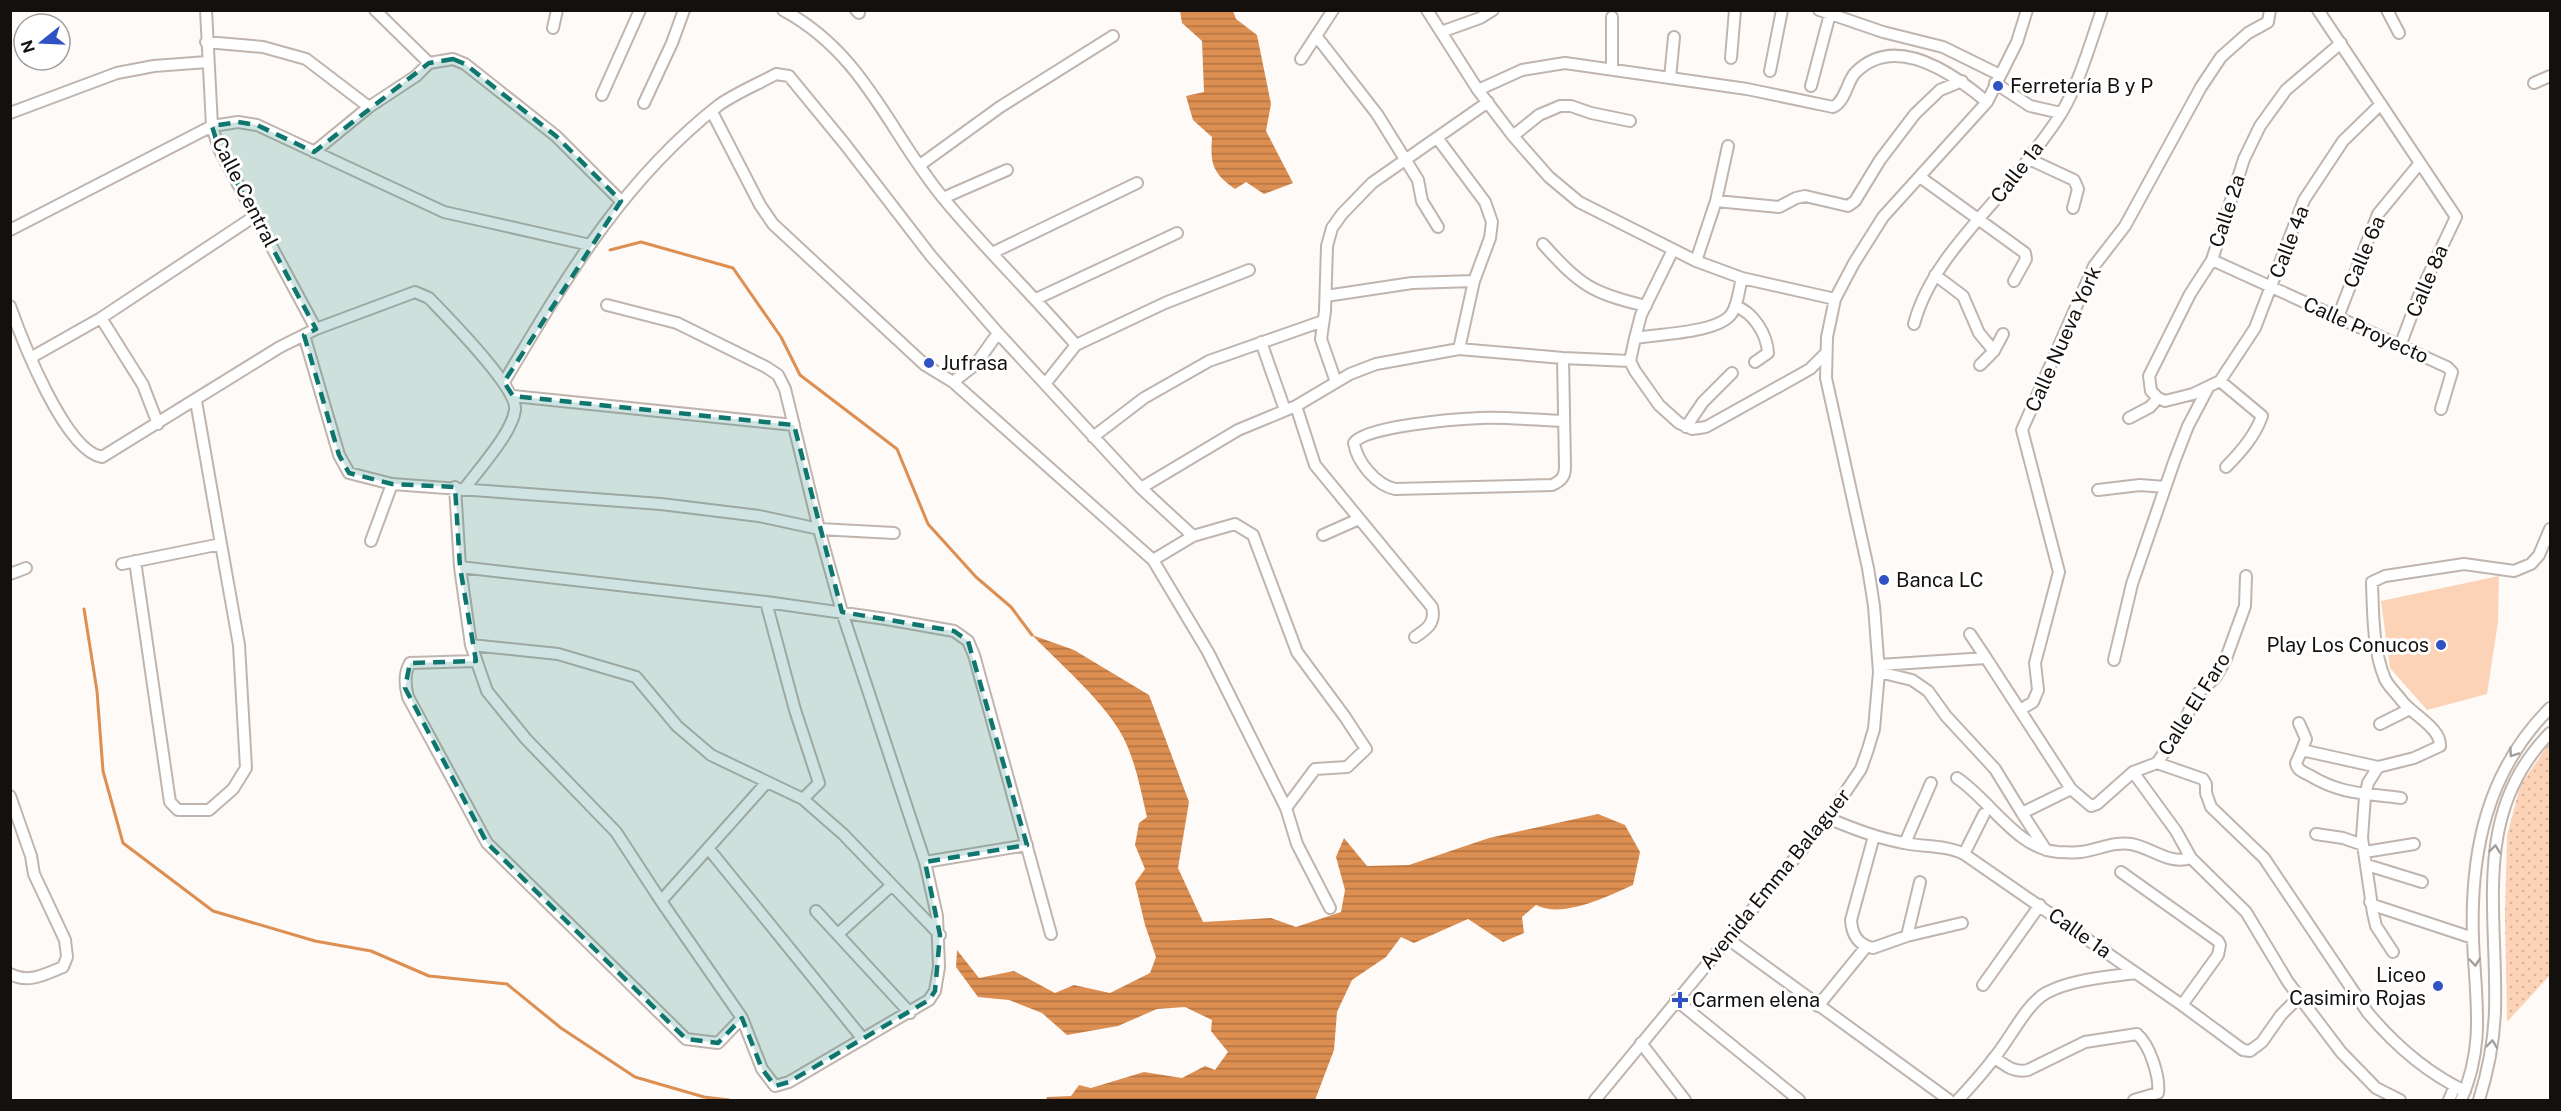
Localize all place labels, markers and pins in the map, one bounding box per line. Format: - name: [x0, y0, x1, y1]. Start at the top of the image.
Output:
- place label: Ferretería B y P: [2010, 74, 2153, 98]
- marker: Ferretería B y P: [1991, 79, 2005, 93]
- place label: Jufrasa: [941, 351, 1008, 375]
- marker: Jufrasa: [922, 356, 936, 370]
- place label: Banca LC: [1896, 568, 1984, 592]
- marker: Banca LC: [1877, 573, 1891, 587]
- place label: Play Los Conucos: [2266, 633, 2429, 657]
- marker: Play Los Conucos: [2434, 638, 2448, 652]
- place label: Liceo Casimiro Rojas: [2289, 963, 2426, 1010]
- marker: Liceo Casimiro Rojas: [2431, 979, 2445, 993]
- place label: Carmen elena: [1692, 988, 1820, 1012]
- marker: Carmen elena: [1673, 993, 1687, 1007]

